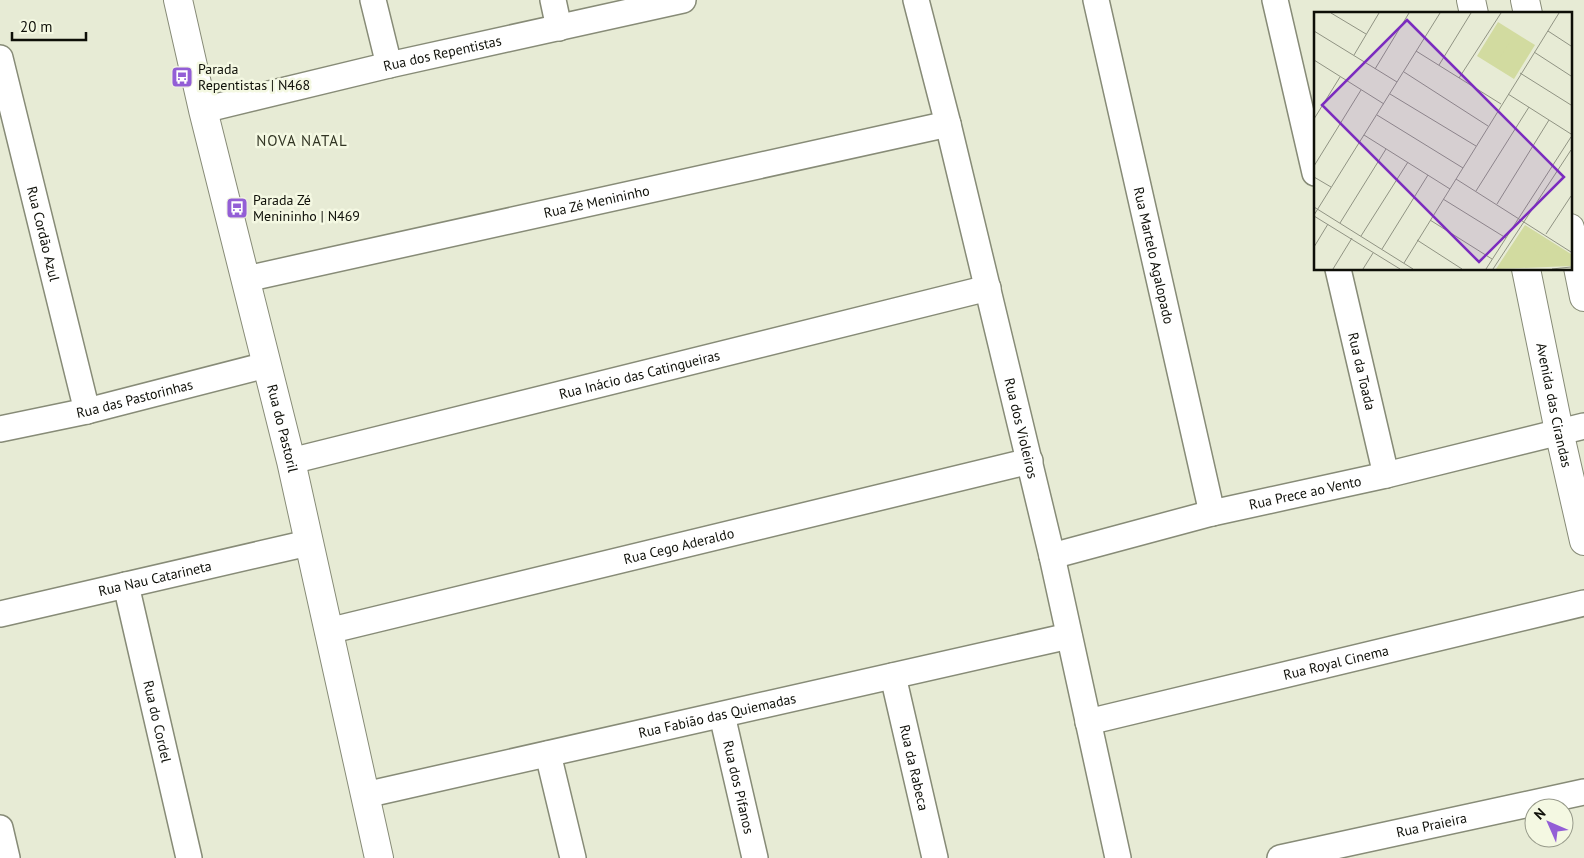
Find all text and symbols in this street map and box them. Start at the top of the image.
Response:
scale bar [12,10,86,42]
inset map [1314,12,1572,270]
text: 20 m [20,17,53,36]
street label: Rua dos Repentistas [381,31,503,75]
place label: Parada Repentistas | N468 [198,60,310,94]
bus stop icon: Parada Repentistas | N468 [170,65,194,89]
district label: NOVA NATAL [256,131,348,150]
street label: Rua Zé Menininho [542,181,651,222]
street label: Rua Cordão Azul [23,184,64,283]
street label: Rua Martelo Agalopado [1130,185,1178,326]
place label: Parada Zé Menininho | N469 [253,191,360,225]
bus stop icon: Parada Zé Menininho | N469 [225,196,249,220]
street label: Rua da Toada [1344,331,1380,412]
street label: Avenida das Cirandas [1532,341,1576,469]
street label: Rua Inácio das Catingueiras [557,346,722,403]
street label: Rua das Pastorinhas [75,375,195,422]
street label: Rua dos Violeiros [1000,376,1042,481]
street label: Rua do Pastoril [263,382,302,474]
street label: Rua Prece ao Vento [1247,472,1363,514]
street label: Rua Cego Aderaldo [622,524,736,568]
street label: Rua Nau Catarineta [97,557,213,600]
street label: Rua Royal Cinema [1282,641,1390,684]
street label: Rua do Cordel [139,679,176,764]
street label: Rua Fabião das Quiemadas [637,689,798,742]
street label: Rua da Rabeca [896,723,933,812]
street label: Rua dos Pifanos [719,739,758,836]
north arrow [1524,798,1574,848]
text: N [1530,804,1549,823]
street label: Rua Praieira [1394,809,1469,842]

